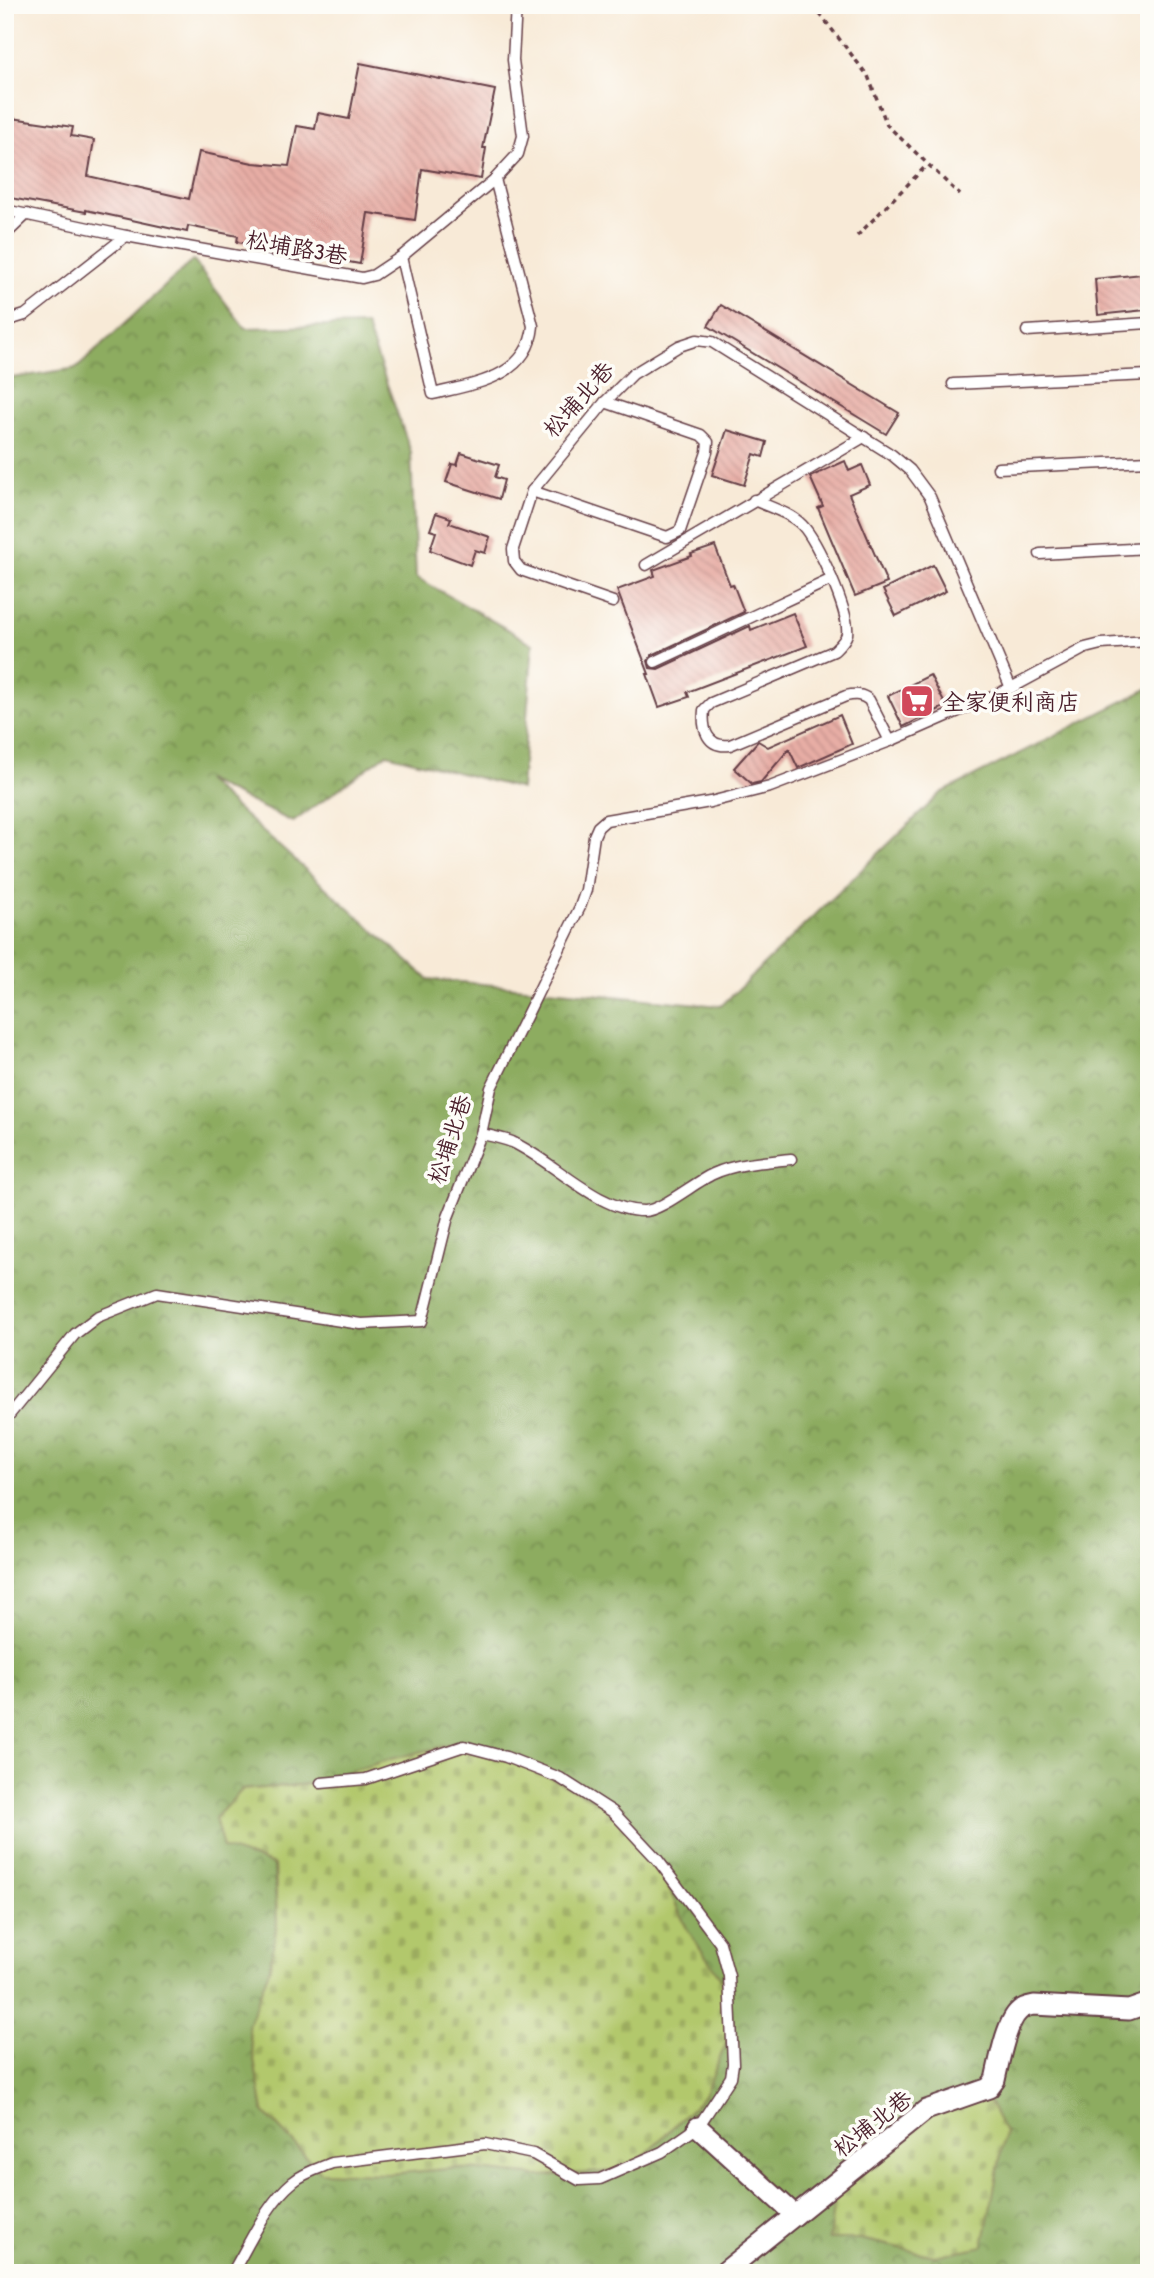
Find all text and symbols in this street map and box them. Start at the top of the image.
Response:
street label: 松埔路3巷 [244,223,351,271]
street label: 松埔北巷 [536,354,621,444]
supermarket icon: 全家便利商店 [898,682,936,720]
place label: 全家便利商店 [942,686,1080,717]
street label: 松埔北巷 [420,1090,478,1188]
street label: 松埔北巷 [826,2082,919,2164]

